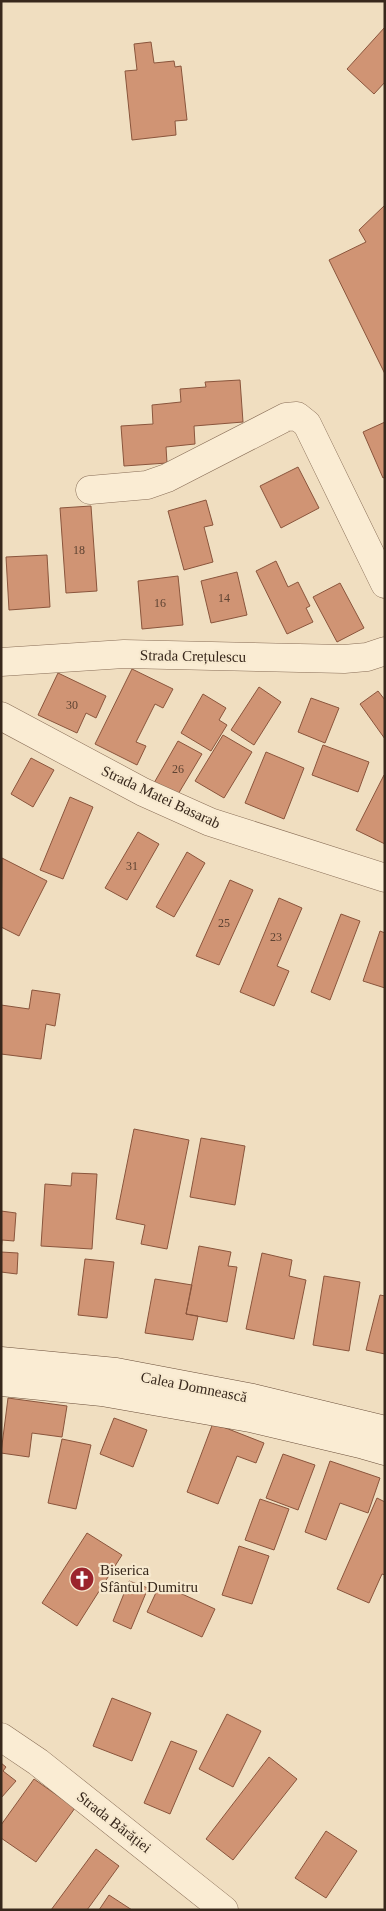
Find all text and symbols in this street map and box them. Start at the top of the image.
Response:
house number: 18 [73,543,85,557]
house number: 14 [218,591,230,605]
house number: 16 [154,596,166,610]
street label: Strada Crețulescu [140,647,247,666]
house number: 30 [66,698,78,712]
street label: Strada Matei Basarab [99,762,223,832]
house number: 26 [172,762,184,776]
house number: 31 [126,859,138,873]
house number: 25 [218,916,230,930]
house number: 23 [270,930,282,944]
street label: Calea Domnească [140,1369,249,1405]
place label: Biserica Sfântul Dumitru [100,1562,198,1595]
church icon: Biserica Sfântul Dumitru [69,1566,95,1592]
street label: Strada Bărăției [73,1788,154,1857]

